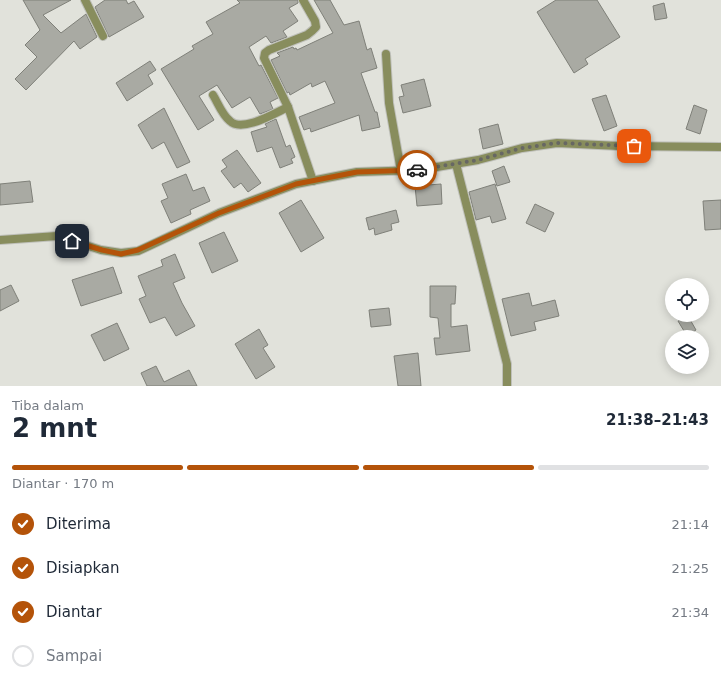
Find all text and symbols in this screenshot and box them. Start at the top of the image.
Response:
pin [617,129,651,163]
icon: bag [623,135,645,157]
courier [397,150,437,190]
icon: car [406,159,428,181]
pin [55,224,89,258]
icon: home [61,230,83,252]
map controls [665,278,709,374]
button: locate [665,278,709,322]
button: layers [665,330,709,374]
text: Tiba dalam [12,398,84,413]
text: 21:38–21:43 [606,411,709,429]
text: 2 mnt [12,413,97,443]
text: Diantar · 170 m [12,476,114,491]
icon: check [12,513,34,535]
text: Diterima [46,515,111,533]
text: 21:14 [672,517,709,532]
icon: check [12,557,34,579]
text: Disiapkan [46,559,120,577]
text: 21:25 [672,561,709,576]
icon: check [12,601,34,623]
text: Diantar [46,603,102,621]
text: 21:34 [672,605,709,620]
text: Sampai [46,647,102,665]

